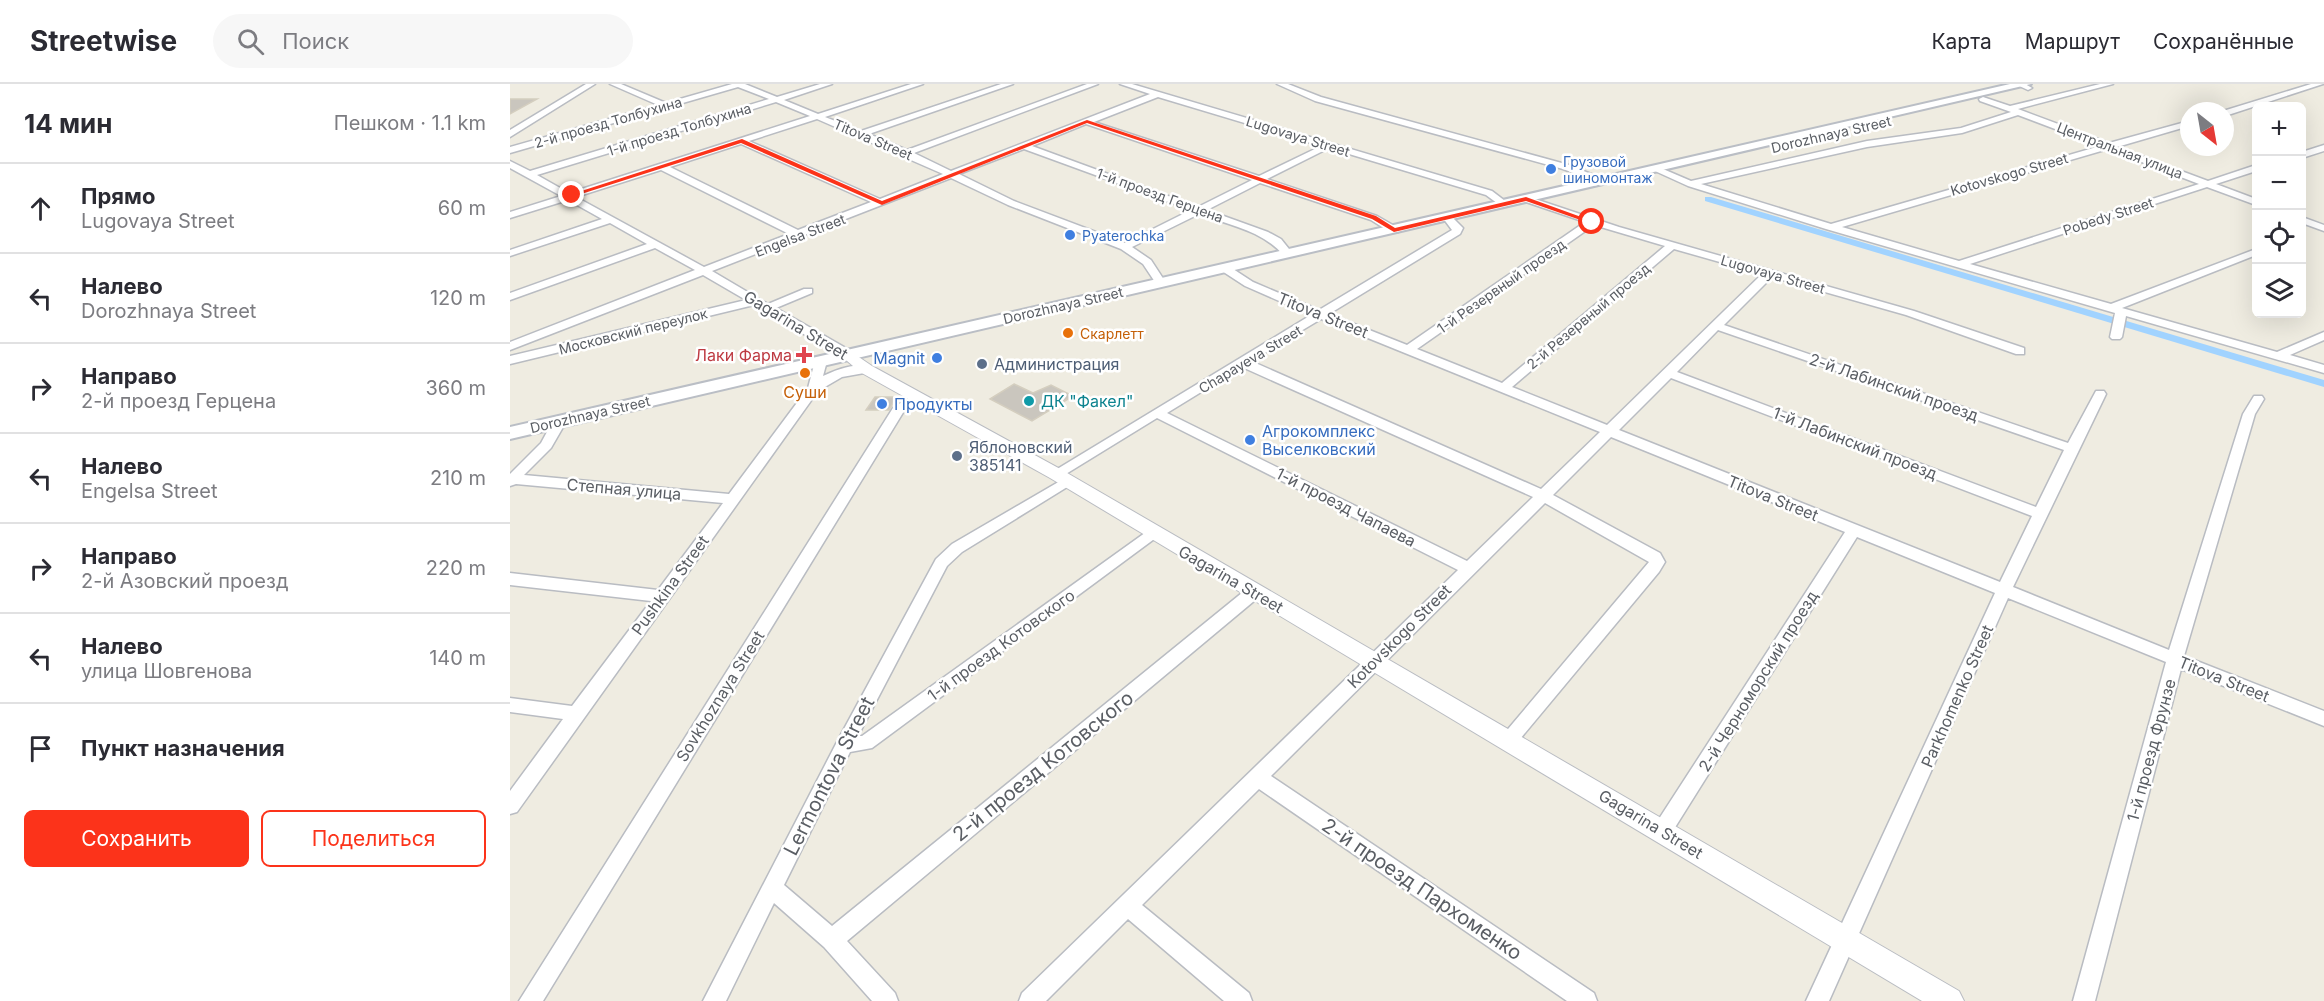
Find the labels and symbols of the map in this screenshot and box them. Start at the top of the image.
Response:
street label: 2-й проезд Толбухина [532,93,684,151]
street label: 1-й проезд Толбухина [605,99,753,159]
north arrow [2180,102,2234,156]
street label: Lugovaya Street [1244,112,1352,160]
street label: Dorozhnaya Street [1769,112,1893,156]
street label: Titova Street [831,115,915,163]
street label: Центральная улица [2055,118,2185,182]
street label: Kotovskogo Street [1948,149,2070,199]
place label: Грузовой шиномонтаж [1563,153,1653,186]
marker: Грузовой шиномонтаж [1544,162,1558,176]
street label: 1-й проезд Герцена [1094,164,1226,226]
route end [558,181,584,207]
street label: Pobedy Street [2061,193,2156,239]
route start [1578,208,1604,234]
street label: Engelsa Street [752,210,848,260]
place label: Pyaterochka [1082,227,1164,244]
marker: Pyaterochka [1063,228,1077,242]
street label: 1-й Резервный проезд [1434,235,1569,337]
street label: Lugovaya Street [1719,251,1827,297]
street label: 2-й Резервный проезд [1523,259,1653,373]
street label: Dorozhnaya Street [1001,283,1125,327]
street label: Gagarina Street [740,286,852,364]
street label: Titova Street [1275,288,1371,342]
street label: Московский переулок [557,304,710,358]
street label: Chapayeva Street [1195,321,1305,397]
place label: Скарлетт [1080,325,1144,342]
marker: Скарлетт [1061,326,1075,340]
place label: Лаки Фарма [695,345,792,365]
marker: Лаки Фарма [797,348,811,362]
place label: Magnit [873,348,925,368]
street label: 2-й Лабинский проезд [1807,349,1981,425]
marker: Magnit [930,351,944,365]
place label: Администрация [994,354,1119,374]
marker: Администрация [975,357,989,371]
marker: Суши [798,366,812,380]
place label: Суши [783,382,827,402]
place label: ДК "Факел" [1041,391,1133,411]
street label: Dorozhnaya Street [528,392,652,436]
place label: Продукты [894,394,972,414]
marker: ДК "Факел" [1022,394,1036,408]
marker: Продукты [875,397,889,411]
street label: 1-й Лабинский проезд [1770,402,1940,484]
place label: Агрокомплекс Выселковский [1262,421,1376,459]
marker: Агрокомплекс Выселковский [1243,433,1257,447]
place label: Яблоновский 385141 [969,437,1072,475]
marker: Яблоновский 385141 [950,449,964,463]
street label: 1-й проезд Чапаева [1273,463,1419,551]
street label: Titova Street [1725,471,1821,525]
street label: Степная улица [566,474,682,504]
street label: Pushkina Street [627,531,713,639]
street label: Gagarina Street [1175,541,1287,617]
street label: Kotovskogo Street [1343,580,1455,692]
street label: 1-й проезд Котовского [923,585,1079,705]
street label: 2-й Черноморский проезд [1694,587,1822,775]
street label: Parkhomenko Street [1917,622,1997,770]
street label: Sovkhoznaya Street [672,627,768,765]
street label: Titova Street [2176,652,2272,706]
street label: 1-й проезд Фрунзе [2122,676,2180,824]
street label: 2-й проезд Котовского [948,686,1138,846]
street label: Lermontova Street [779,692,880,859]
street label: Gagarina Street [1595,785,1707,863]
street label: 2-й проезд Пархоменко [1317,813,1527,965]

